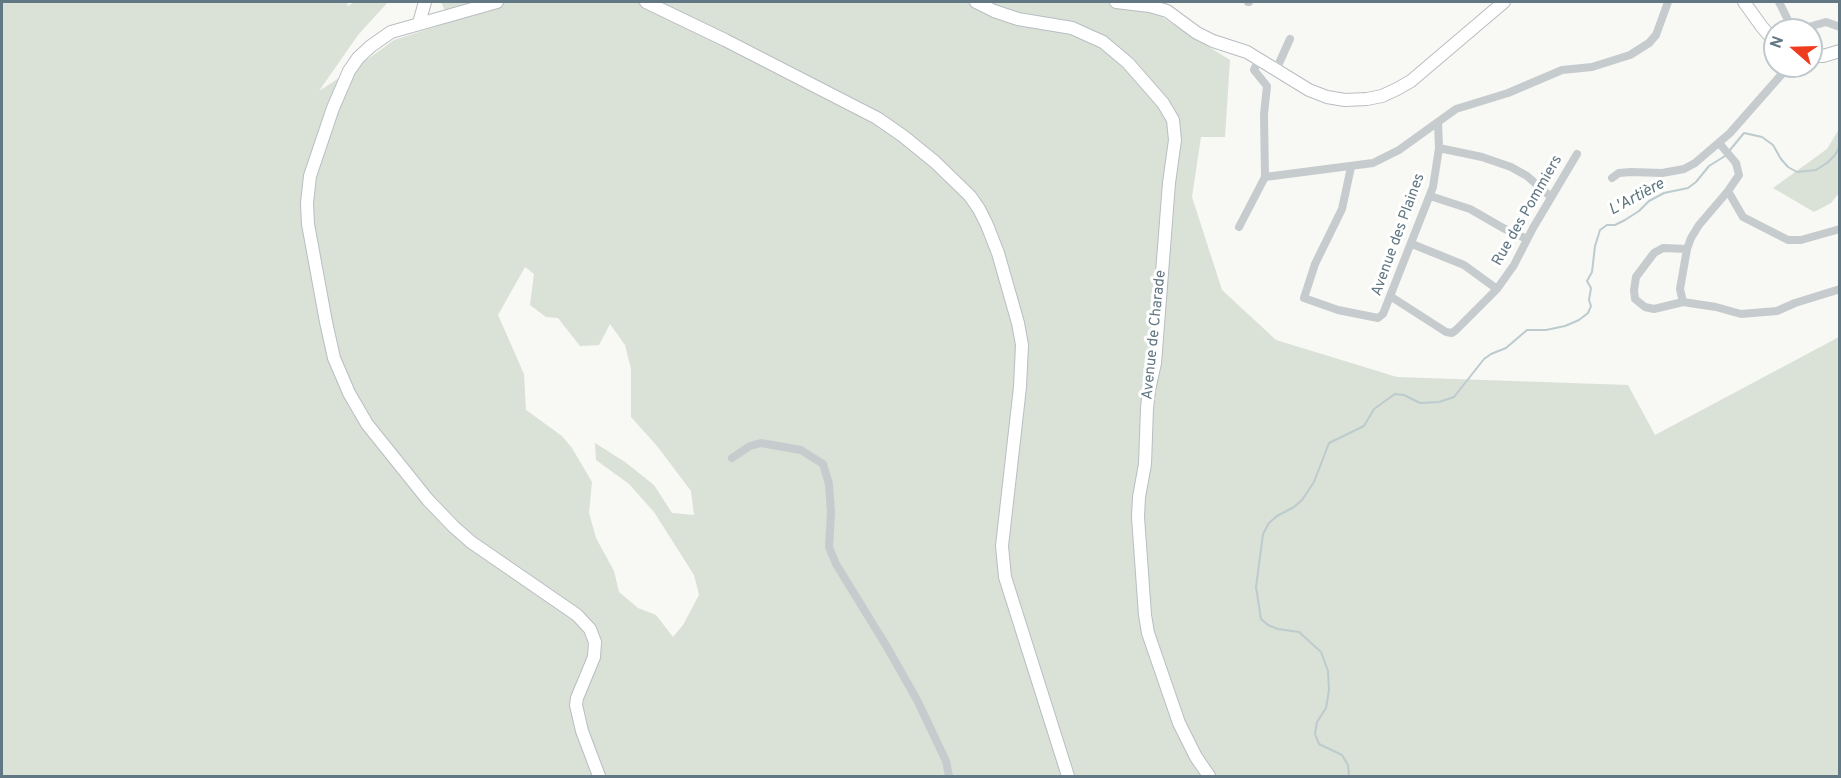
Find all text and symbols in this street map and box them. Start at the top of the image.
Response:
north arrow [1763,18,1823,78]
text: N [1767,34,1789,51]
street label: Rue des Pommiers [1489,152,1567,270]
street label: Avenue des Plaines [1368,171,1430,299]
water label: L'Artière [1606,175,1668,221]
street label: Avenue de Charade [1139,269,1171,401]

